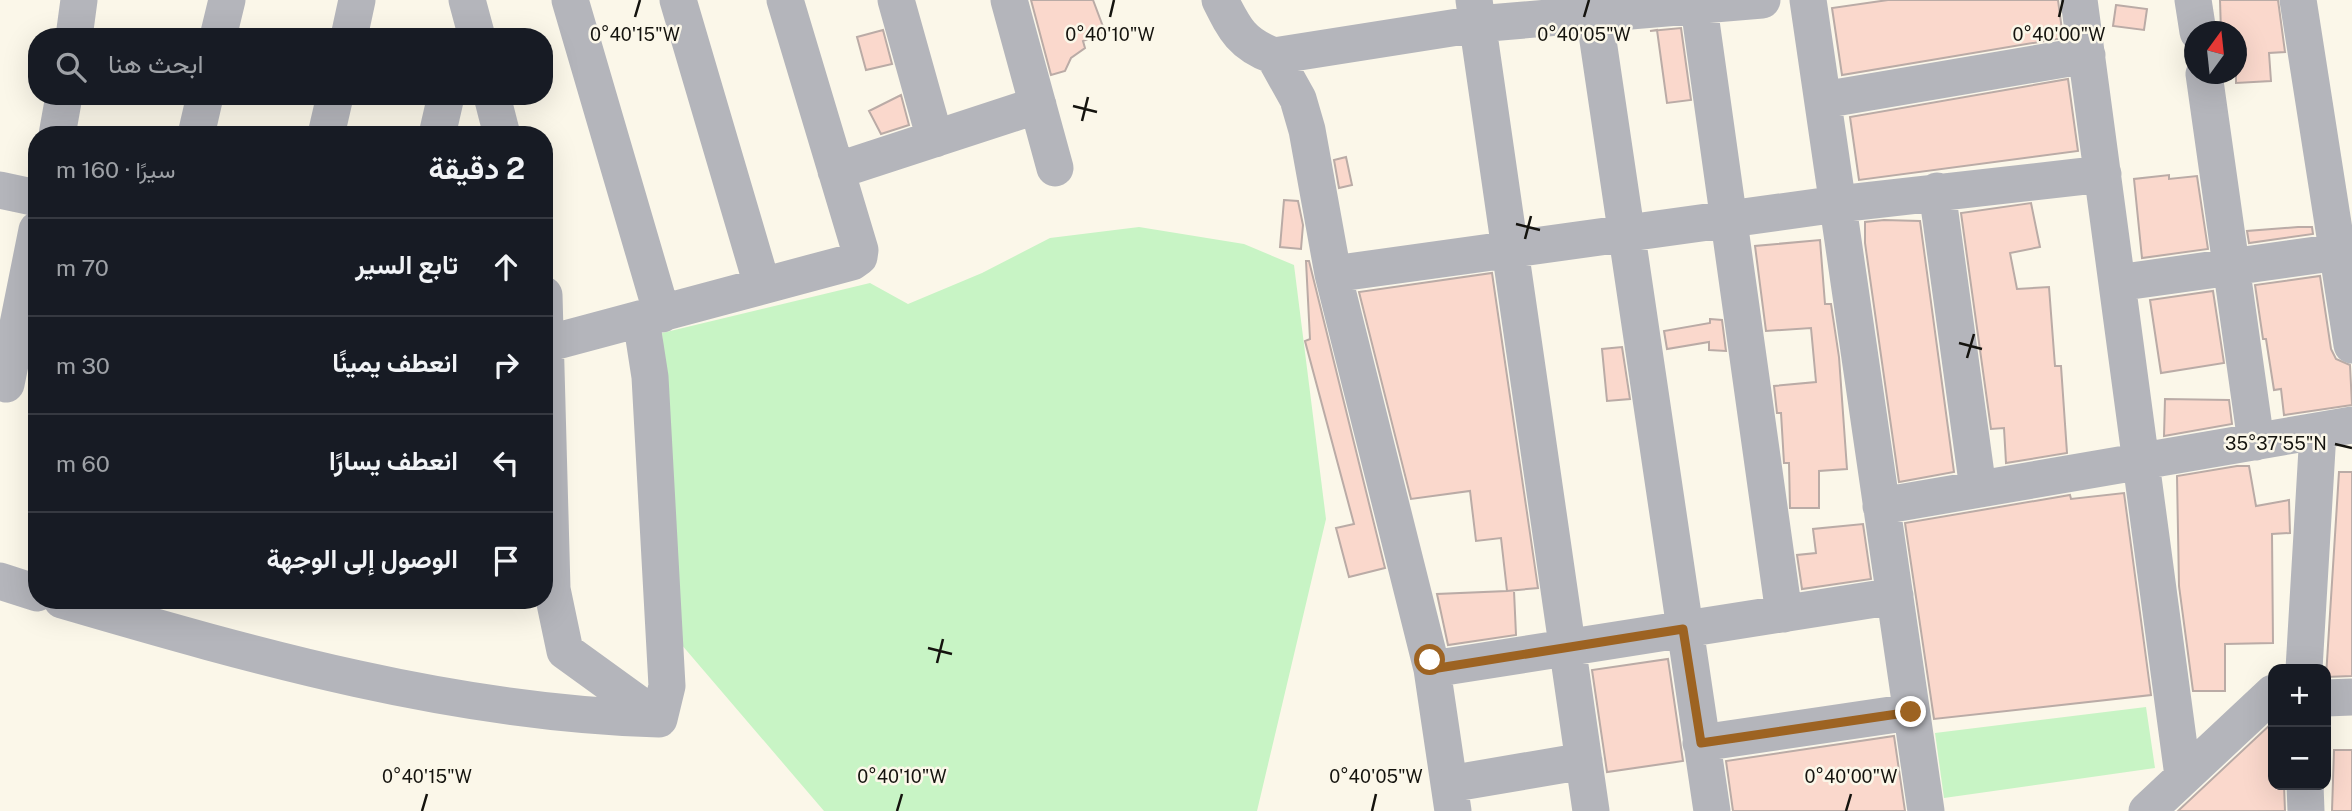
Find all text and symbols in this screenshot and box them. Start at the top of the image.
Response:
north arrow [2184,21,2247,84]
text: 0°40'15"W [590,24,680,45]
text: 0°40'10"W [1065,24,1155,45]
text: 0°40'05"W [1537,24,1631,45]
text: 0°40'00"W [2013,24,2105,45]
search box [28,28,553,105]
icon: search [52,48,90,86]
text: ابحث هنا [108,48,204,79]
text: 2 دقيقة [428,150,525,186]
text: سيرًا · 160 m [56,156,175,183]
icon: ahead [487,248,525,286]
text: تابع السير [355,249,458,280]
text: 70 m [56,254,109,281]
icon: right [487,346,525,384]
text: انعطف يمينًا [332,347,458,378]
text: 30 m [56,352,110,379]
text: 35°37'55"N [2225,433,2327,454]
icon: left [487,444,525,482]
text: انعطف يسارًا [329,445,458,476]
text: 60 m [56,450,110,477]
icon: arrive [487,542,525,580]
text: الوصول إلى الوجهة [267,543,458,574]
route start [1414,644,1445,675]
map controls [2268,664,2331,790]
button: + [2268,664,2331,727]
route end [1895,696,1926,727]
button: − [2268,727,2331,790]
text: 0°40'15"W [382,766,472,787]
text: 0°40'10"W [857,766,947,787]
text: 0°40'05"W [1329,766,1423,787]
text: 0°40'00"W [1805,766,1897,787]

